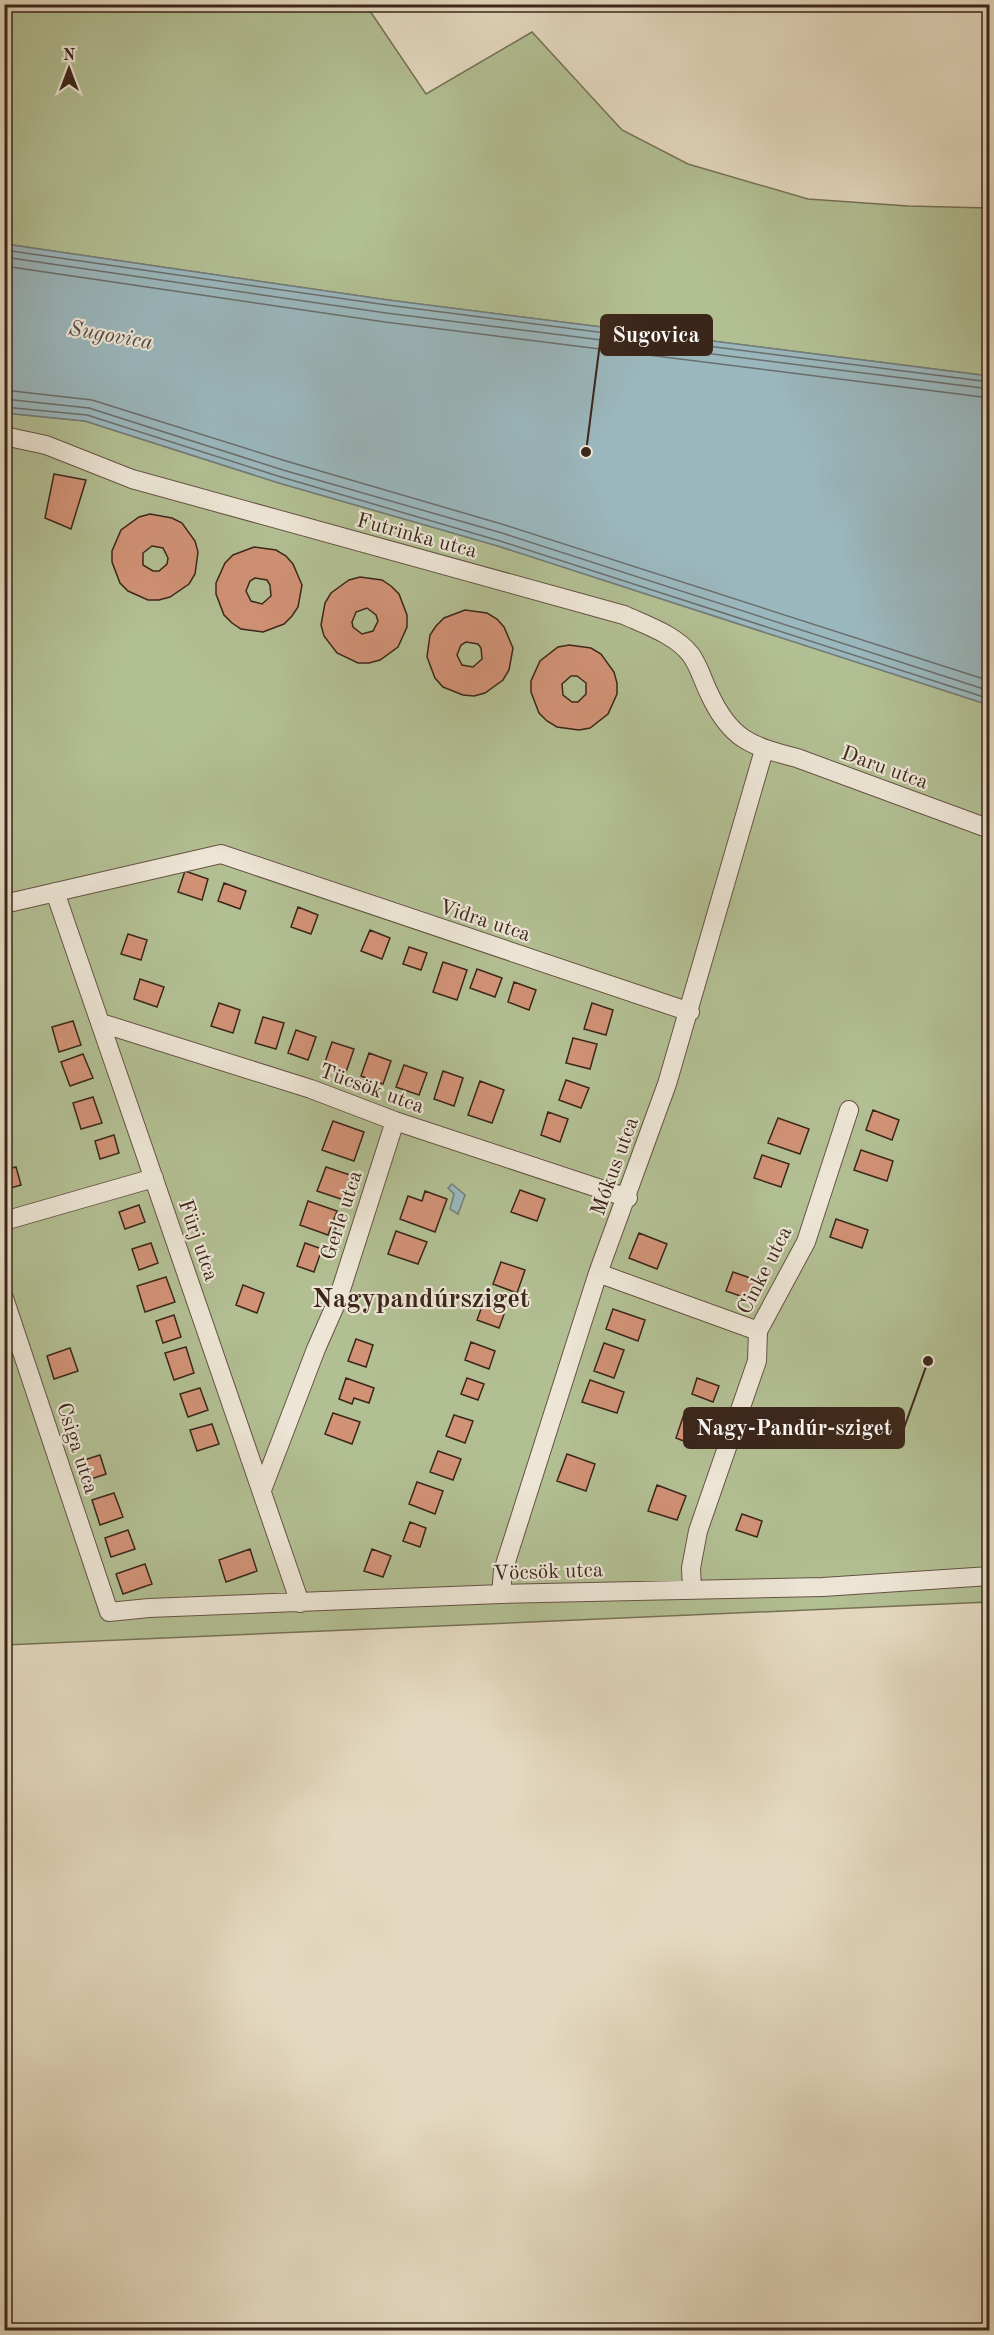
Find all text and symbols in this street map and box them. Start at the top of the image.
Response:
north arrow [39,39,99,99]
text: N [63,48,76,64]
callout: Sugovica [601,315,712,355]
water label: Sugovica [67,318,155,354]
text: Sugovica [612,325,700,347]
street label: Futrinka utca [354,510,479,563]
street label: Daru utca [838,743,931,794]
street label: Vidra utca [436,897,533,946]
street label: Tücsök utca [316,1061,427,1118]
street label: Mókus utca [588,1114,643,1219]
street label: Gerle utca [318,1168,367,1263]
street label: Fürj utca [174,1197,221,1284]
street label: Cinke utca [734,1223,796,1318]
district label: Nagypandúrsziget [312,1286,530,1313]
street label: Csiga utca [52,1400,101,1497]
callout: Nagy-Pandúr-sziget [684,1408,904,1448]
text: Nagy-Pandúr-sziget [696,1418,892,1440]
street label: Vöcsök utca [493,1560,603,1585]

